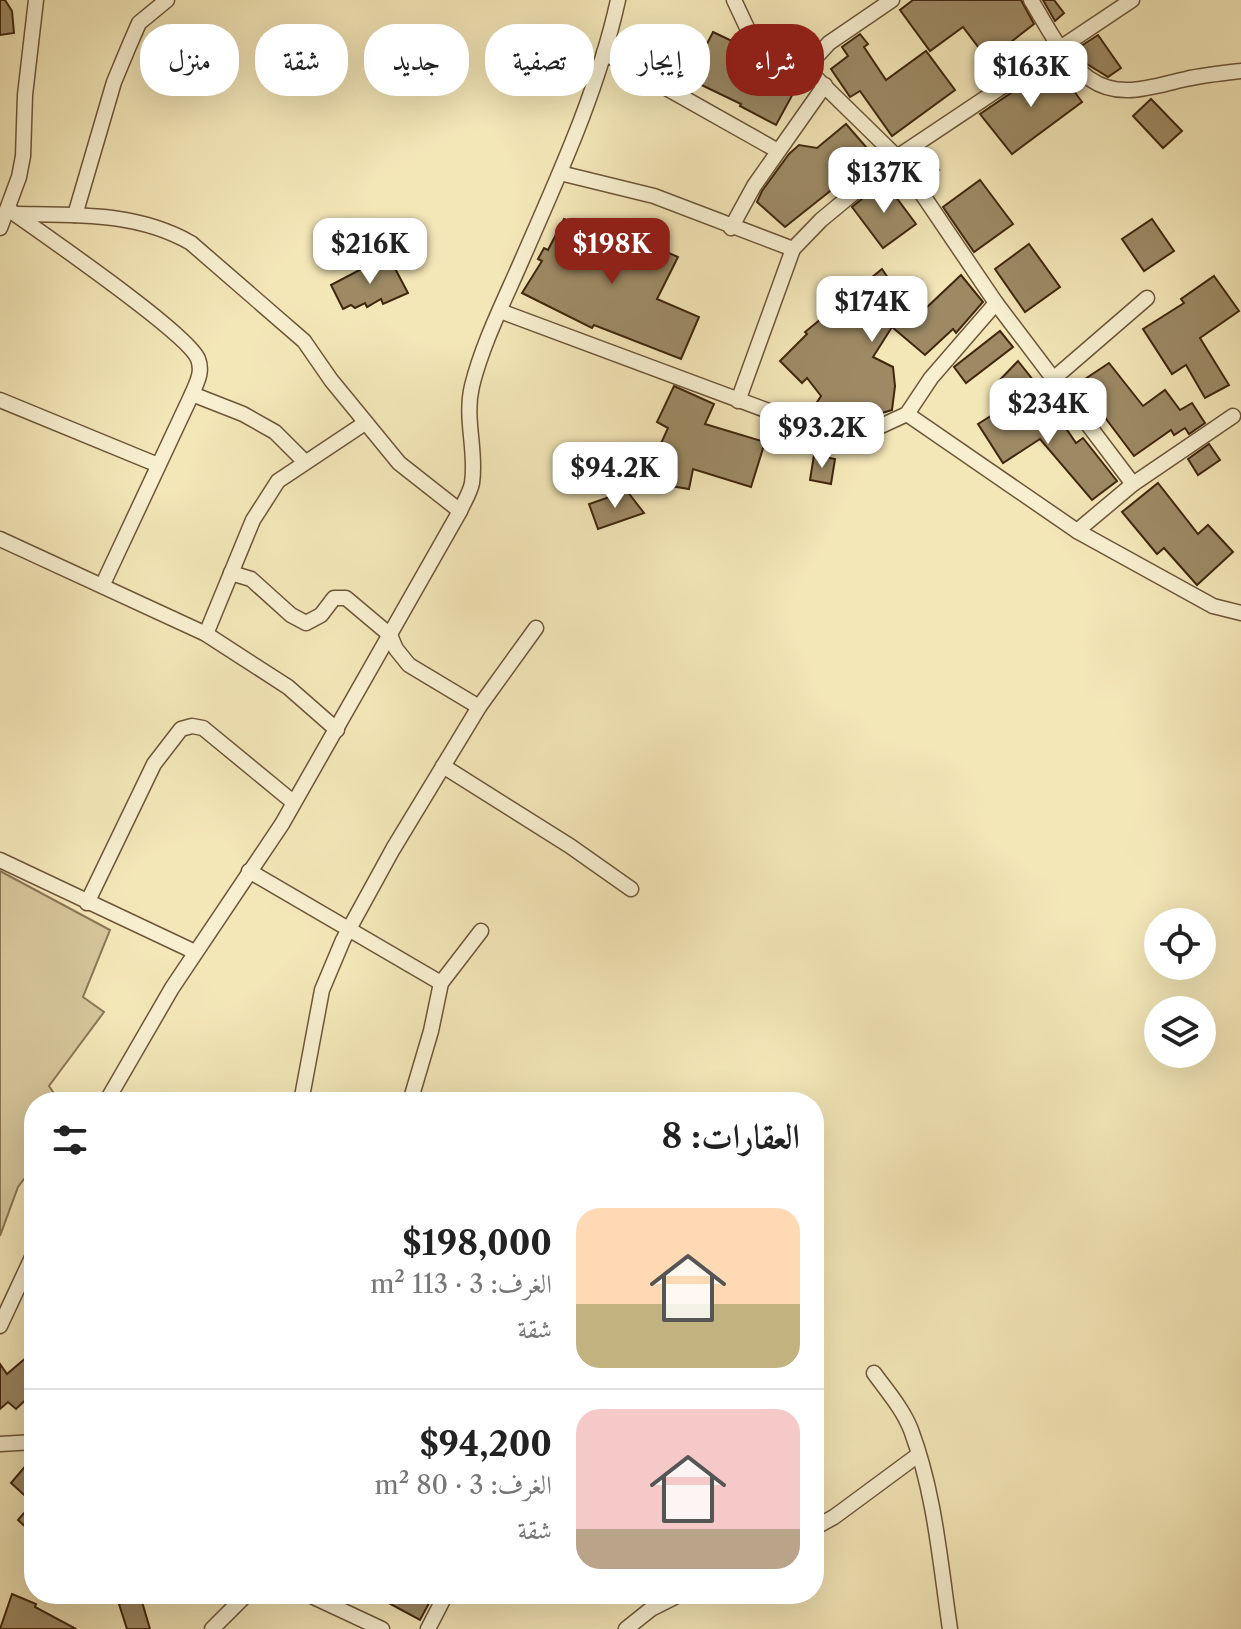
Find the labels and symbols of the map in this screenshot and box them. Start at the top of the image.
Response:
pin: $163K [975,41,1087,109]
pin: $137K [828,147,940,215]
pin: $216K [314,218,426,286]
pin: $198K [556,218,668,286]
pin: $174K [816,276,928,344]
pin: $234K [992,378,1104,446]
pin: $93.2K [757,402,887,470]
pin: $94.2K [550,442,680,510]

